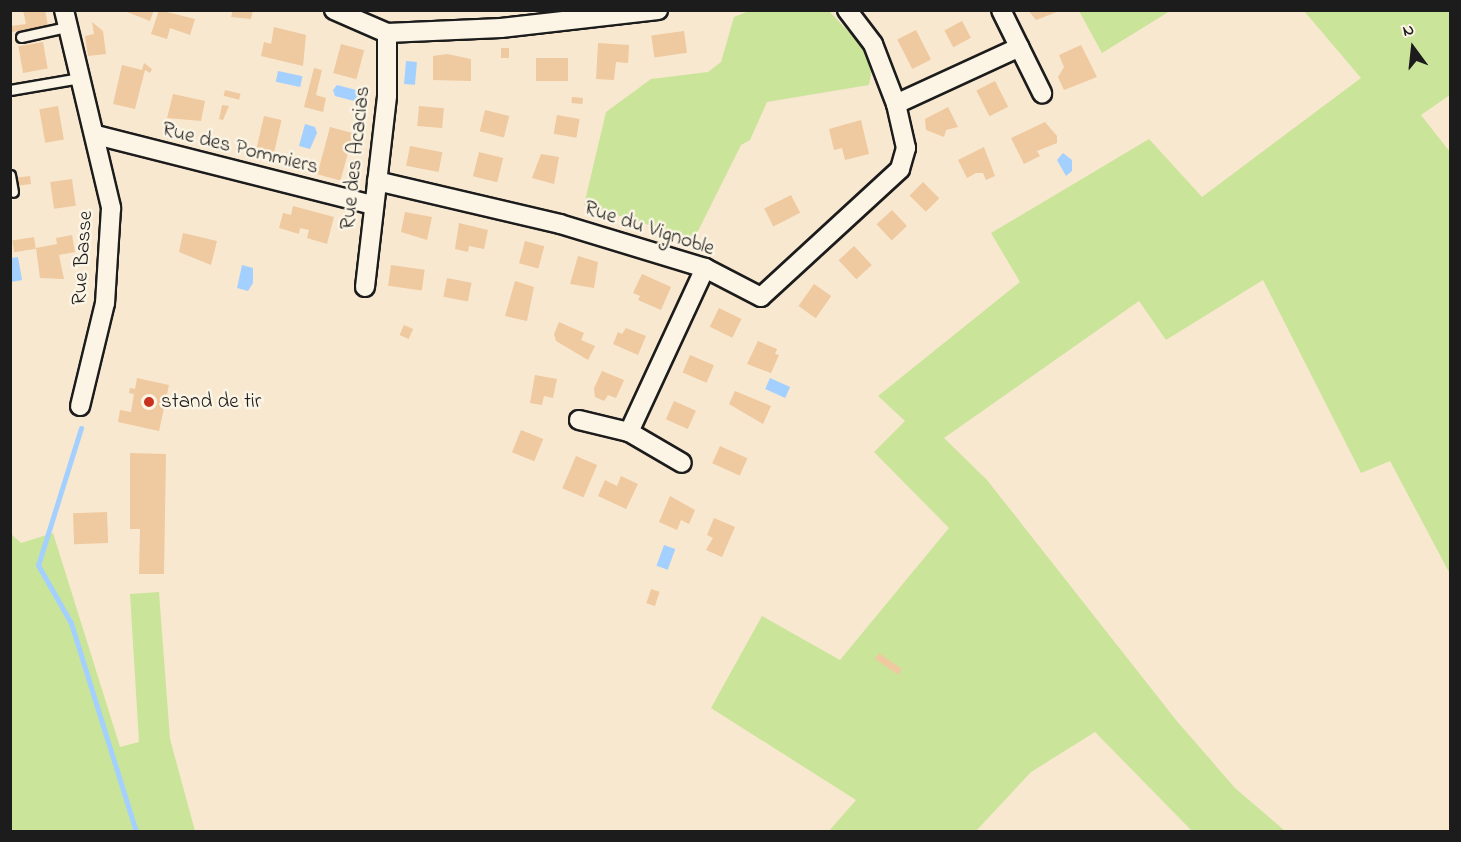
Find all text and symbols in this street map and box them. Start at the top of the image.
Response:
north arrow [1383,18,1443,78]
text: N [1400,18,1417,44]
street label: Rue des Acacias [336,85,376,231]
street label: Rue des Pommiers [159,117,321,181]
street label: Rue du Vignoble [581,196,717,262]
street label: Rue Basse [67,210,99,306]
place label: stand de tir [161,389,261,415]
marker: stand de tir [142,395,156,409]

